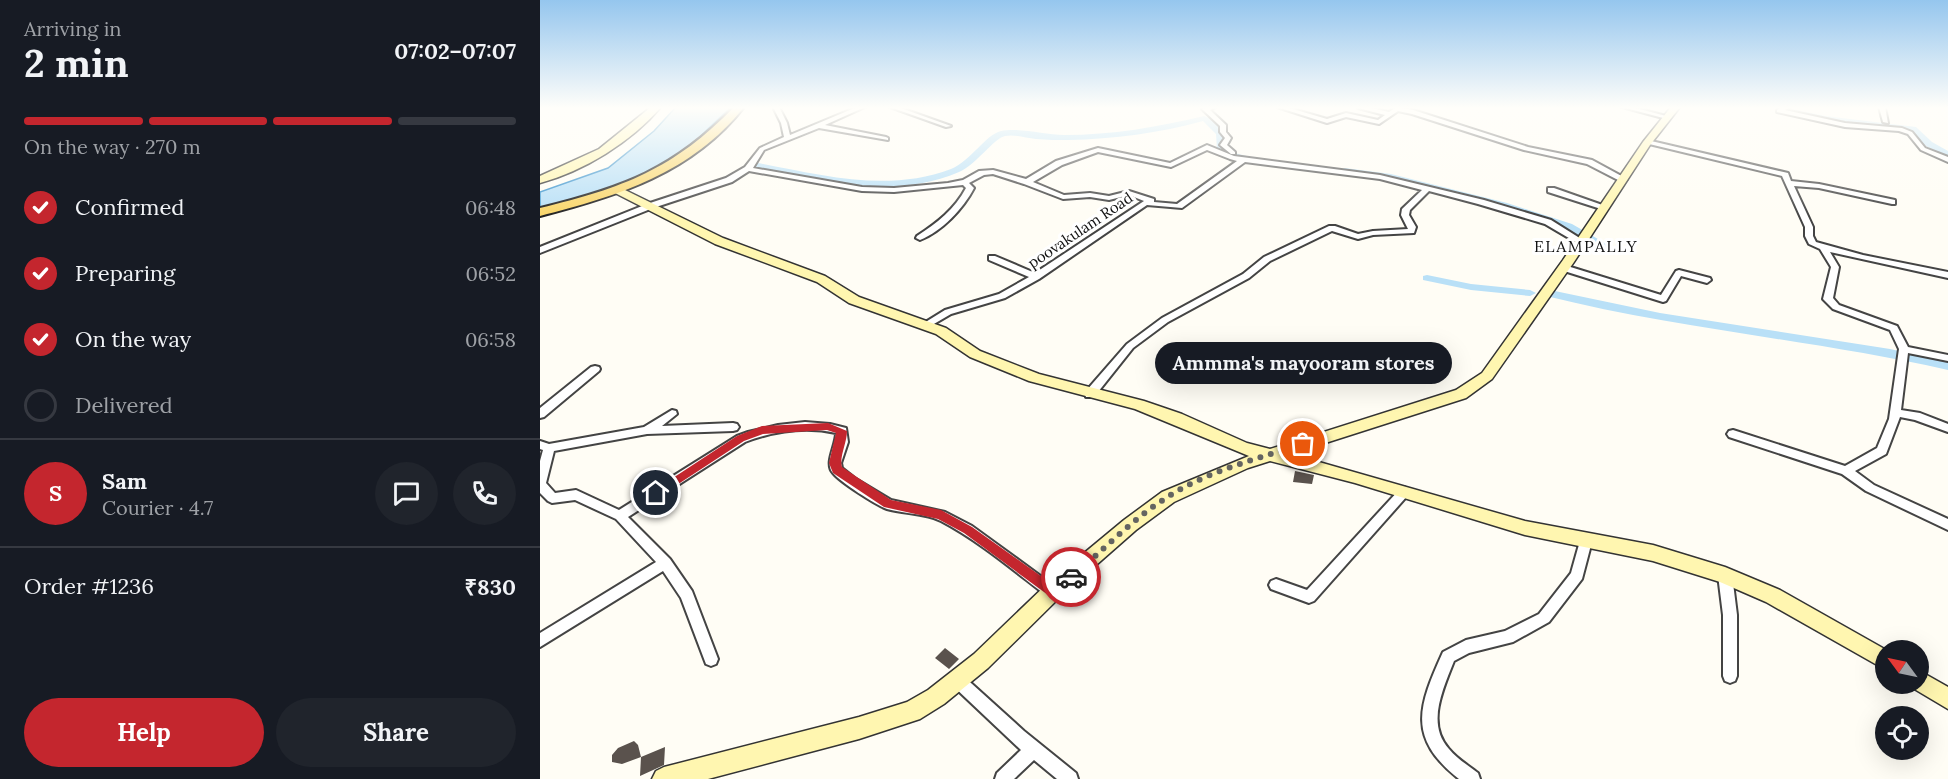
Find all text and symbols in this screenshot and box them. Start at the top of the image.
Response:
text: Arriving in [24,16,121,41]
text: 07:02–07:07 [394,37,516,65]
text: 2 min [24,38,129,88]
text: On the way · 270 m [24,134,201,159]
street label: poovakulam Road [1024,188,1136,272]
icon: check [24,191,57,224]
text: Confirmed [75,193,184,221]
text: 06:48 [465,195,516,220]
district label: ELAMPALLY [1534,236,1638,256]
icon: check [24,257,57,290]
text: Preparing [75,259,175,287]
text: 06:52 [465,261,516,286]
icon: check [24,323,57,356]
text: On the way [75,325,191,353]
text: 06:58 [465,327,516,352]
callout: Ammma's mayooram stores [1154,342,1452,384]
text: Ammma's mayooram stores [1173,350,1434,375]
text: Delivered [75,391,173,419]
pin [1277,418,1328,469]
icon: bag [1286,427,1319,460]
button: chat [375,462,438,525]
button: phone [453,462,516,525]
text: Sam [102,467,147,495]
pin [630,467,681,518]
icon: home [639,476,672,509]
text: S [49,479,62,507]
text: Courier · 4.7 [102,495,213,520]
courier [1041,547,1101,607]
icon: car [1055,561,1088,594]
text: Order #1236 [24,572,154,600]
text: ₹830 [465,573,516,601]
north arrow [1875,640,1929,694]
map controls [1875,640,1929,760]
button: Help [24,698,264,767]
button: Share [276,698,516,767]
button: locate [1875,706,1929,760]

